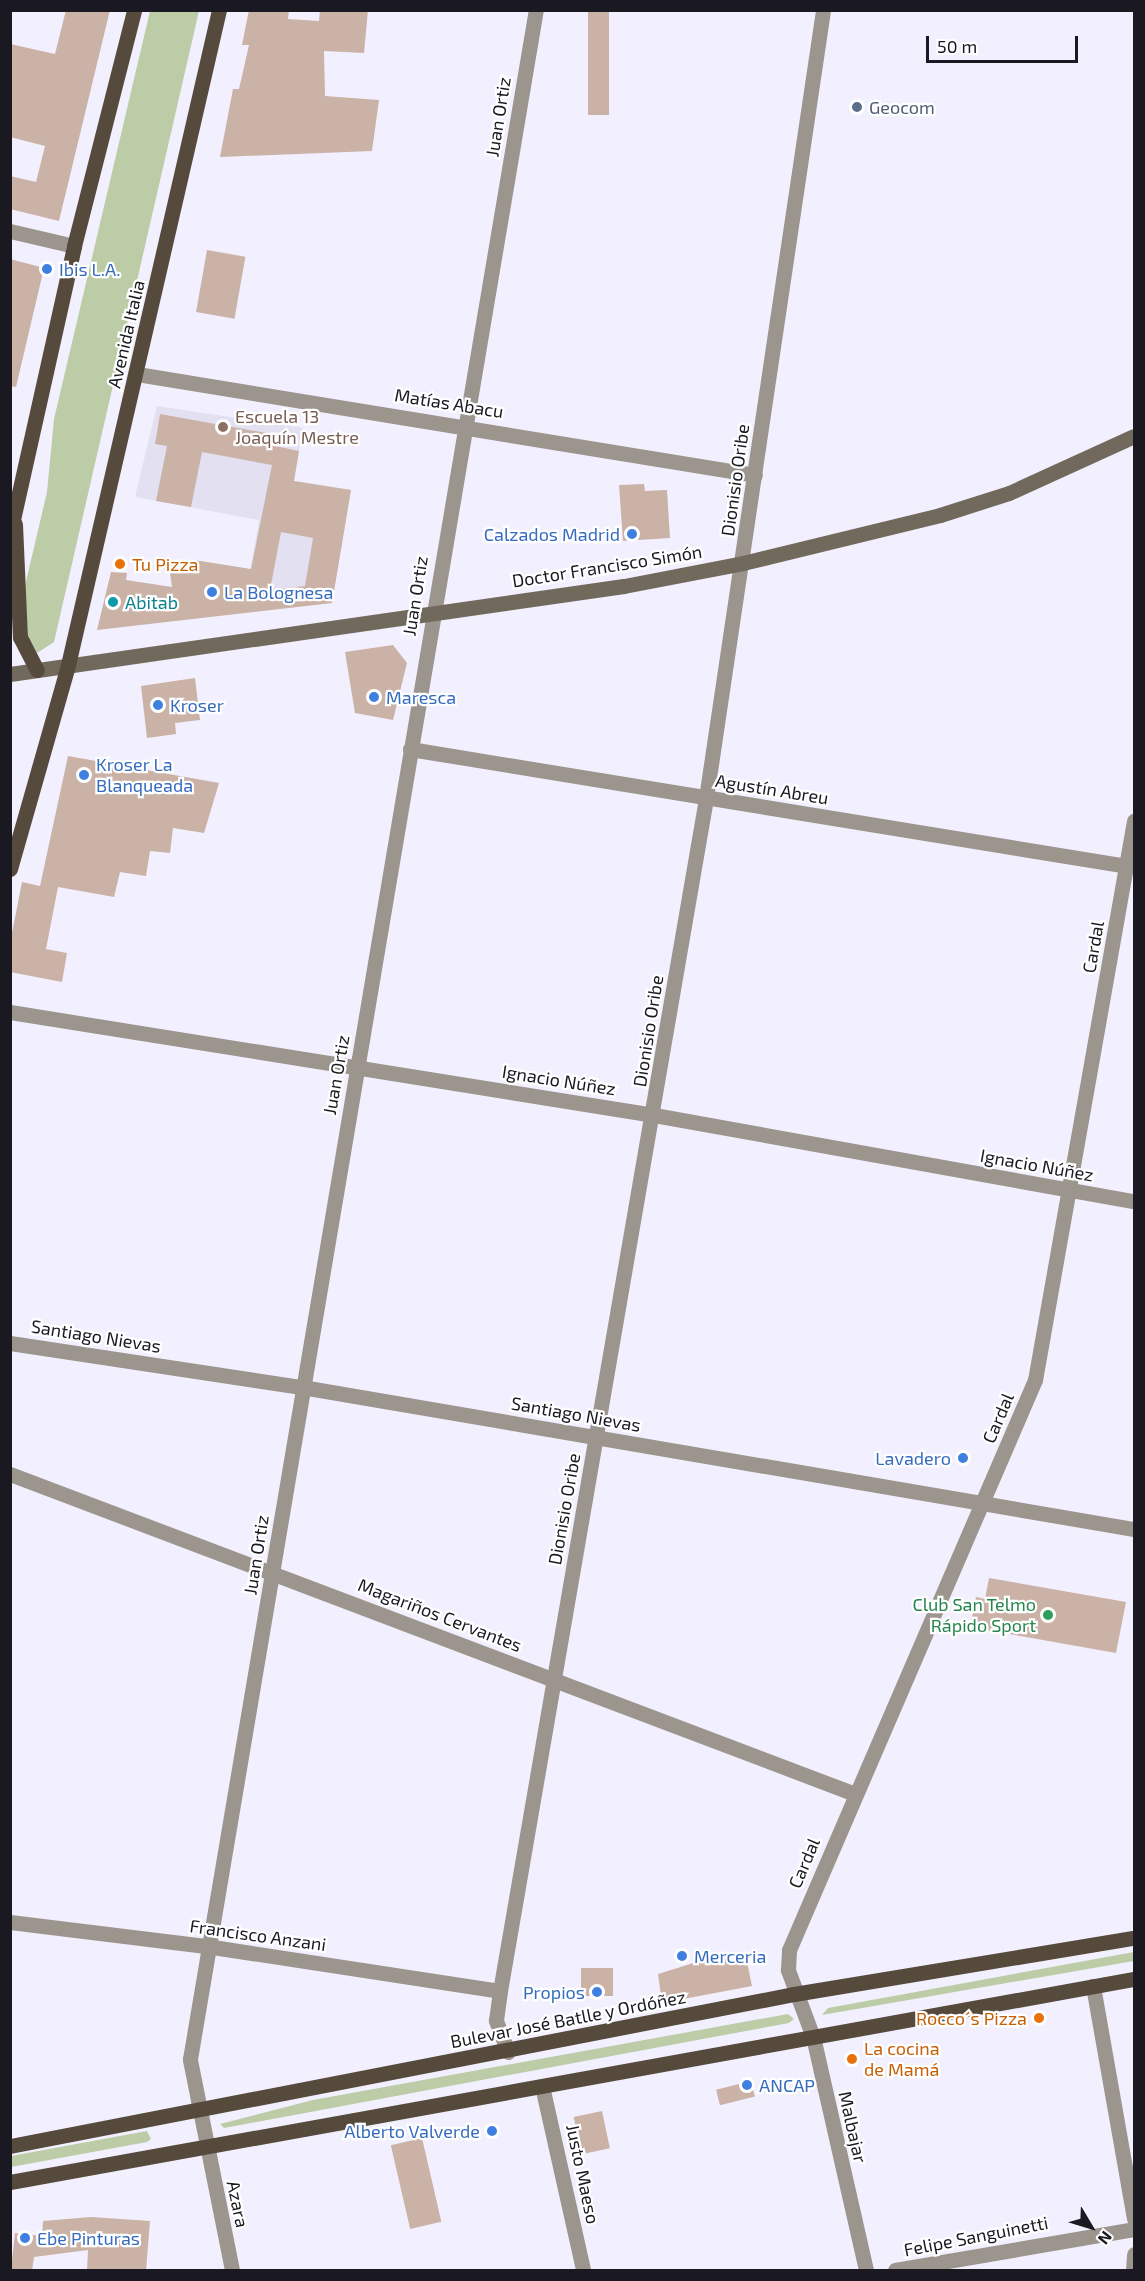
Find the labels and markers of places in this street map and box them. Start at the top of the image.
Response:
place label: Geocom [869,96,935,118]
marker: Geocom [850,100,864,114]
place label: Ibis L.A. [59,258,120,280]
marker: Ibis L.A. [40,262,54,276]
place label: Escuela 13 Joaquín Mestre [235,406,359,448]
marker: Escuela 13 Joaquín Mestre [216,420,230,434]
place label: Calzados Madrid [484,523,620,545]
marker: Calzados Madrid [625,527,639,541]
place label: Tu Pizza [132,553,198,575]
marker: Tu Pizza [113,557,127,571]
place label: La Bolognesa [224,581,333,603]
marker: La Bolognesa [205,585,219,599]
place label: Abitab [125,591,178,613]
marker: Abitab [106,595,120,609]
place label: Maresca [386,686,456,708]
marker: Maresca [367,690,381,704]
place label: Kroser [170,694,224,716]
marker: Kroser [151,698,165,712]
place label: Kroser La Blanqueada [96,754,193,796]
marker: Kroser La Blanqueada [77,768,91,782]
place label: Lavadero [875,1447,951,1469]
marker: Lavadero [956,1451,970,1465]
place label: Club San Telmo Rápido Sport [912,1594,1036,1636]
marker: Club San Telmo Rápido Sport [1041,1608,1055,1622]
place label: Merceria [694,1945,766,1967]
marker: Merceria [675,1949,689,1963]
place label: Propios [523,1981,585,2003]
marker: Propios [590,1985,604,1999]
place label: Rocco´s Pizza [916,2007,1027,2029]
marker: Rocco´s Pizza [1032,2011,1046,2025]
place label: La cocina de Mamá [864,2038,940,2080]
marker: La cocina de Mamá [845,2052,859,2066]
place label: ANCAP [759,2074,815,2096]
marker: ANCAP [740,2078,754,2092]
place label: Alberto Valverde [344,2120,480,2142]
marker: Alberto Valverde [485,2124,499,2138]
place label: Ebe Pinturas [37,2227,140,2249]
marker: Ebe Pinturas [18,2231,32,2245]

